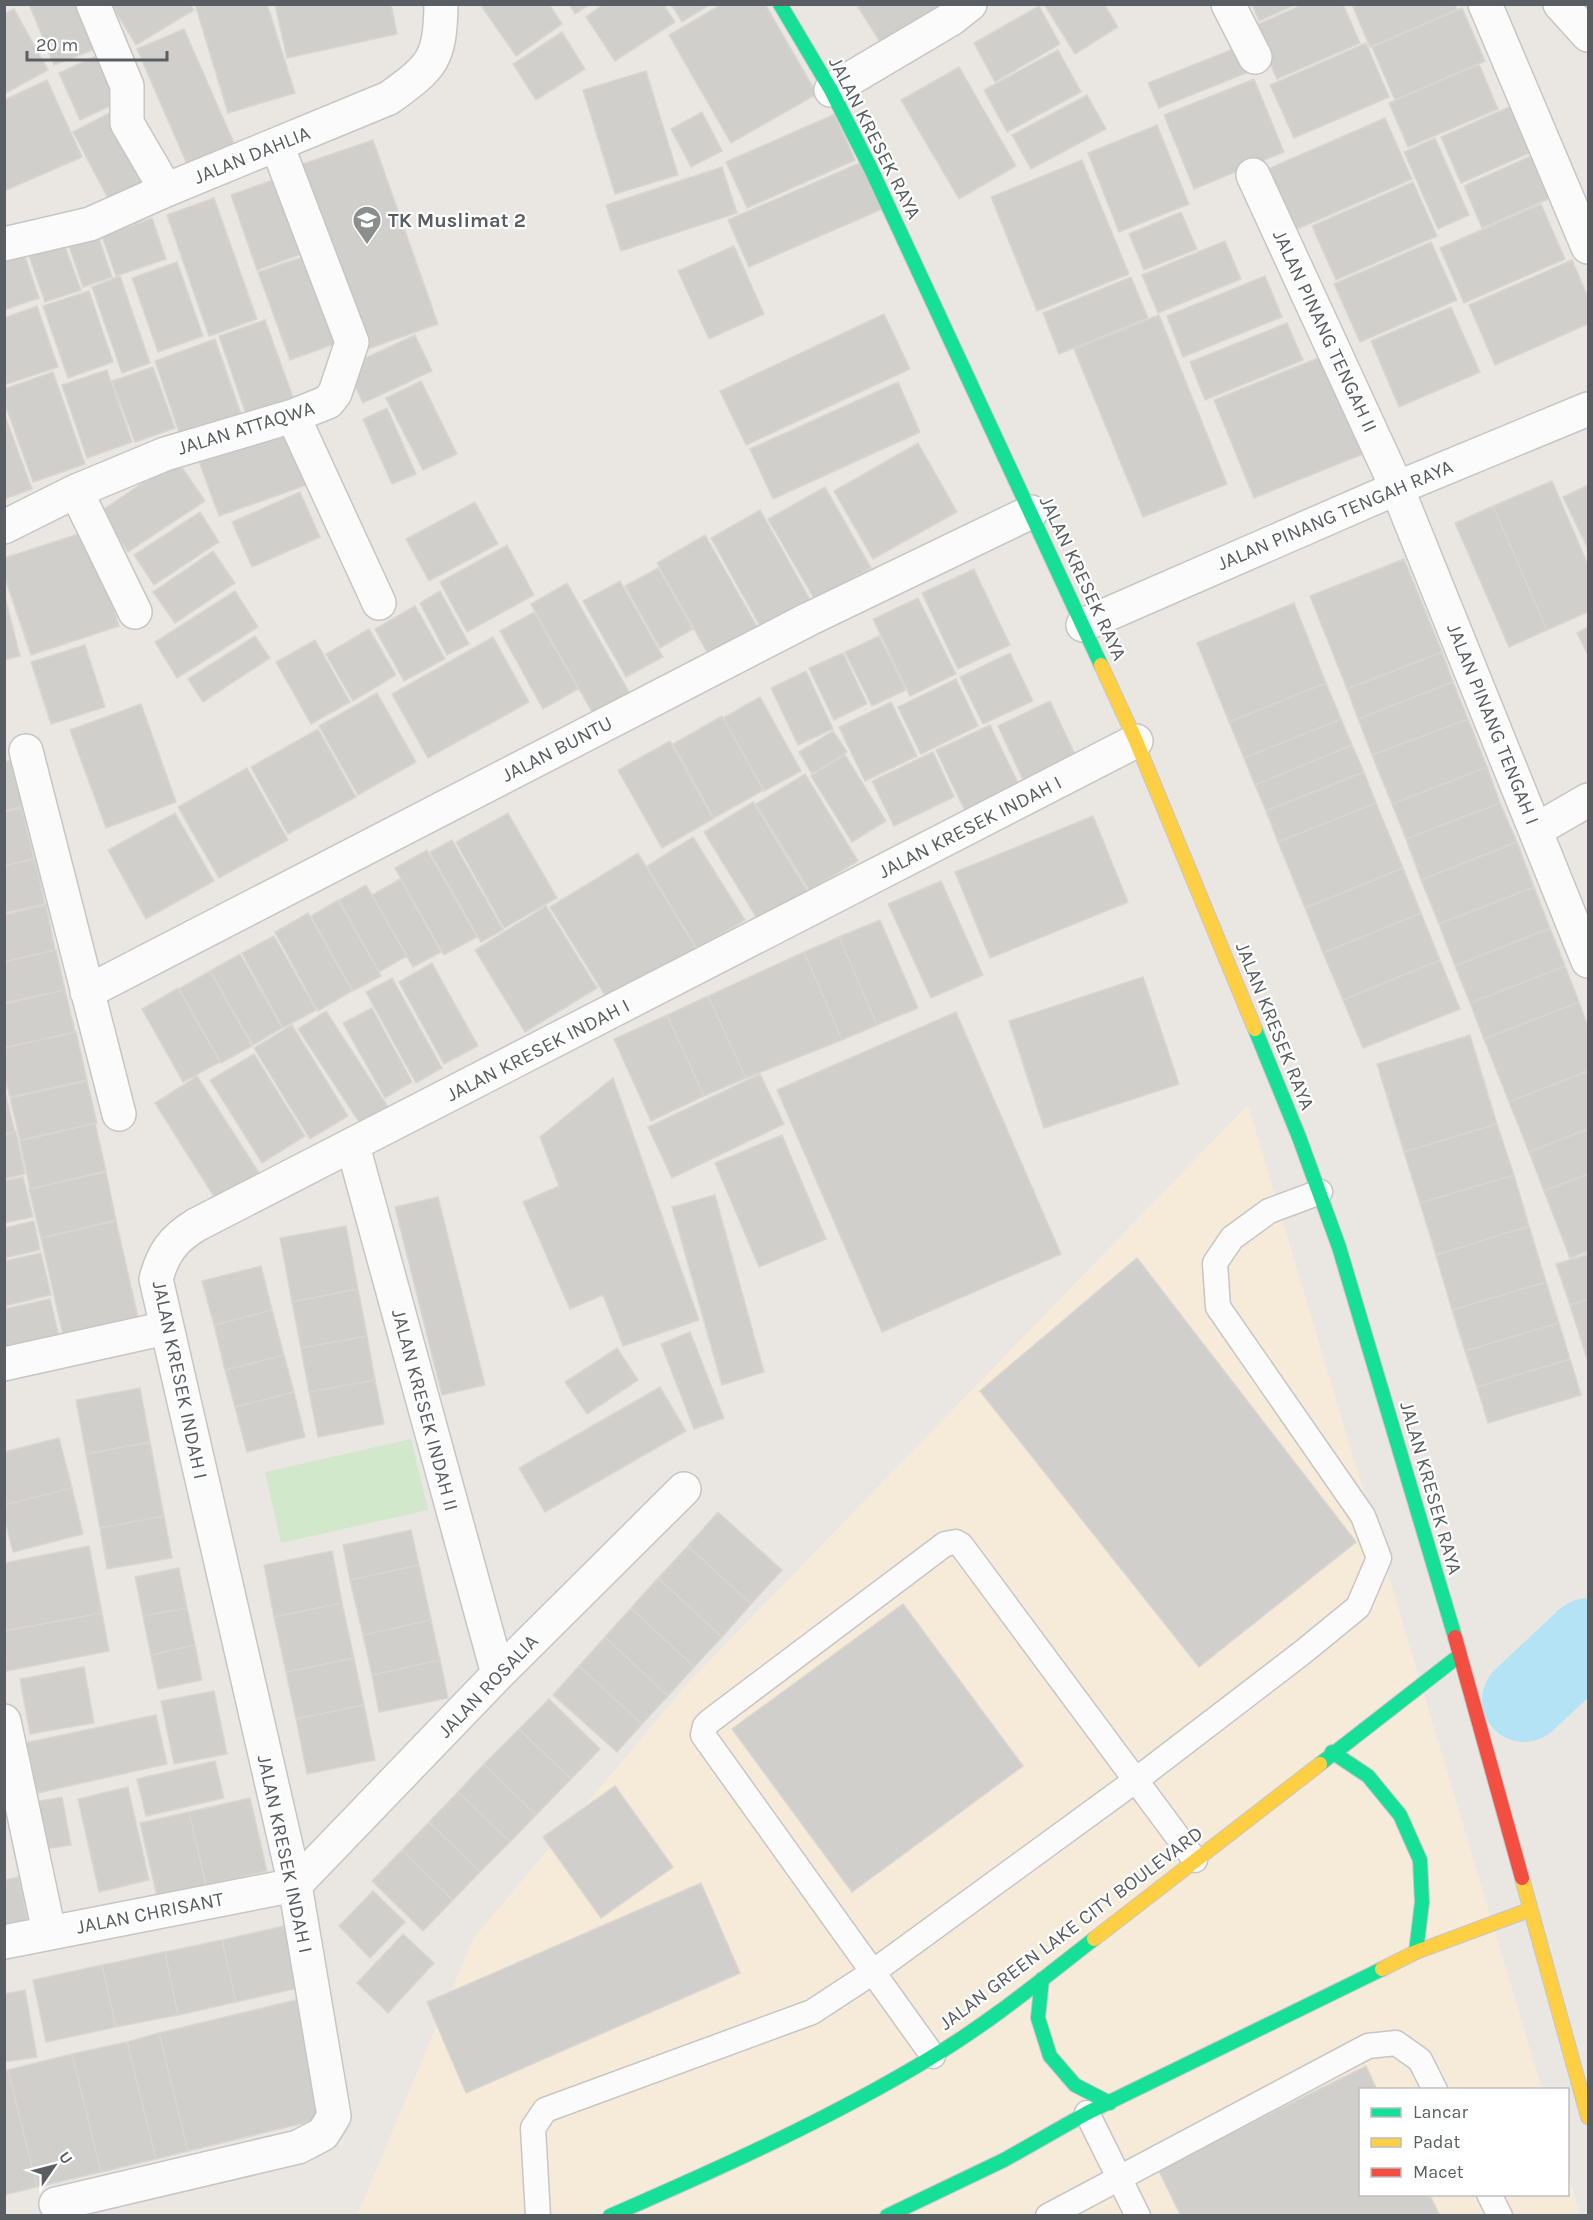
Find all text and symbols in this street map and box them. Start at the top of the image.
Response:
scale bar [27,24,166,62]
text: 20 m [36,34,78,56]
street label: JALAN KRESEK RAYA [824,53,926,223]
street label: JALAN DAHLIA [191,121,313,189]
school or university icon: TK Muslimat 2 [351,204,383,246]
place label: TK Muslimat 2 [388,209,526,232]
street label: JALAN PINANG TENGAH II [1268,226,1382,436]
street label: JALAN ATTAQWA [175,396,317,460]
street label: JALAN PINANG TENGAH RAYA [1214,455,1456,575]
street label: JALAN KRESEK RAYA [1035,492,1131,664]
street label: JALAN PINANG TENGAH I [1442,620,1544,828]
street label: JALAN BUNTU [498,711,616,787]
street label: JALAN KRESEK INDAH I [875,771,1065,883]
street label: JALAN KRESEK RAYA [1231,939,1319,1113]
street label: JALAN KRESEK INDAH I [443,994,633,1106]
street label: JALAN KRESEK INDAH I [148,1279,212,1481]
street label: JALAN KRESEK INDAH II [387,1307,463,1513]
street label: JALAN KRESEK RAYA [1395,1399,1467,1577]
street label: JALAN ROSALIA [433,1630,543,1742]
street label: JALAN KRESEK INDAH I [253,1753,317,1955]
street label: JALAN GREEN LAKE CITY BOULEVARD [935,1821,1207,2035]
street label: JALAN CHRISANT [74,1887,226,1939]
legend [1359,2088,1569,2196]
text: Lancar [1413,2101,1468,2123]
text: Padat [1413,2131,1460,2153]
north arrow [24,2136,84,2196]
text: U [55,2148,77,2168]
text: Macet [1413,2161,1464,2183]

